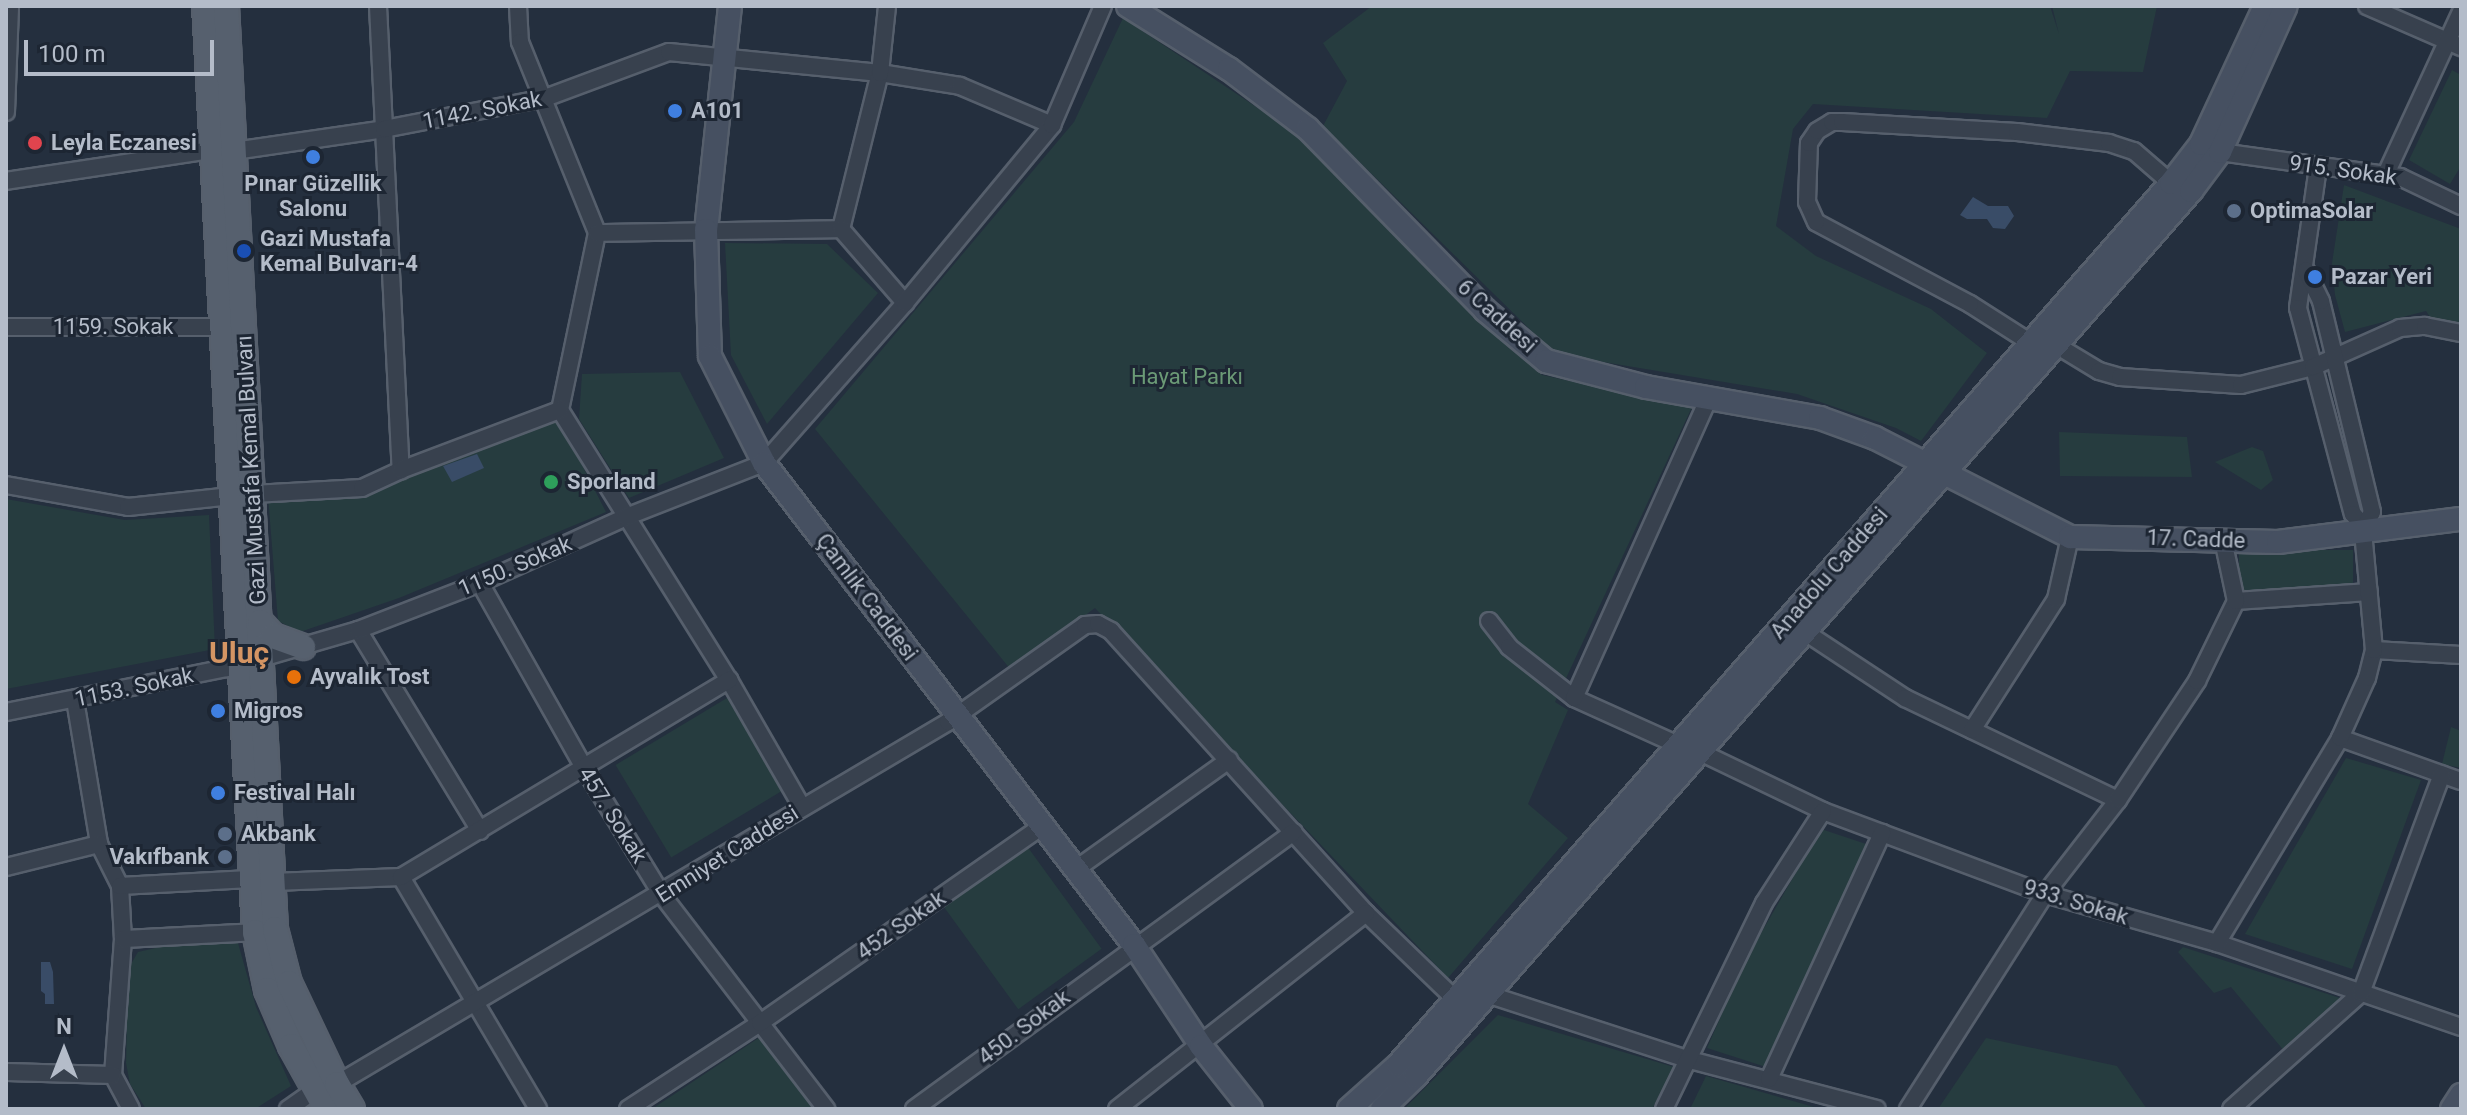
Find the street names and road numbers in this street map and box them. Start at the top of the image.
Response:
street label: 1142. Sokak [420,86,544,134]
street label: 915. Sokak [2288,149,2398,191]
street label: 6 Caddesi [1452,274,1542,358]
street label: 1159. Sokak [53,314,173,340]
street label: Gazi Mustafa Kemal Bulvarı [231,335,271,605]
street label: Anadolu Caddesi [1765,502,1893,644]
street label: 17. Cadde [2146,524,2246,554]
street label: Çamlık Caddesi [811,528,923,666]
street label: 1150. Sokak [454,530,576,602]
street label: 1153. Sokak [72,662,196,712]
street label: 457. Sokak [573,762,653,868]
street label: Emniyet Caddesi [651,800,803,908]
street label: 933. Sokak [2020,874,2132,930]
street label: 452 Sokak [851,885,951,965]
street label: 450. Sokak [973,984,1075,1070]

